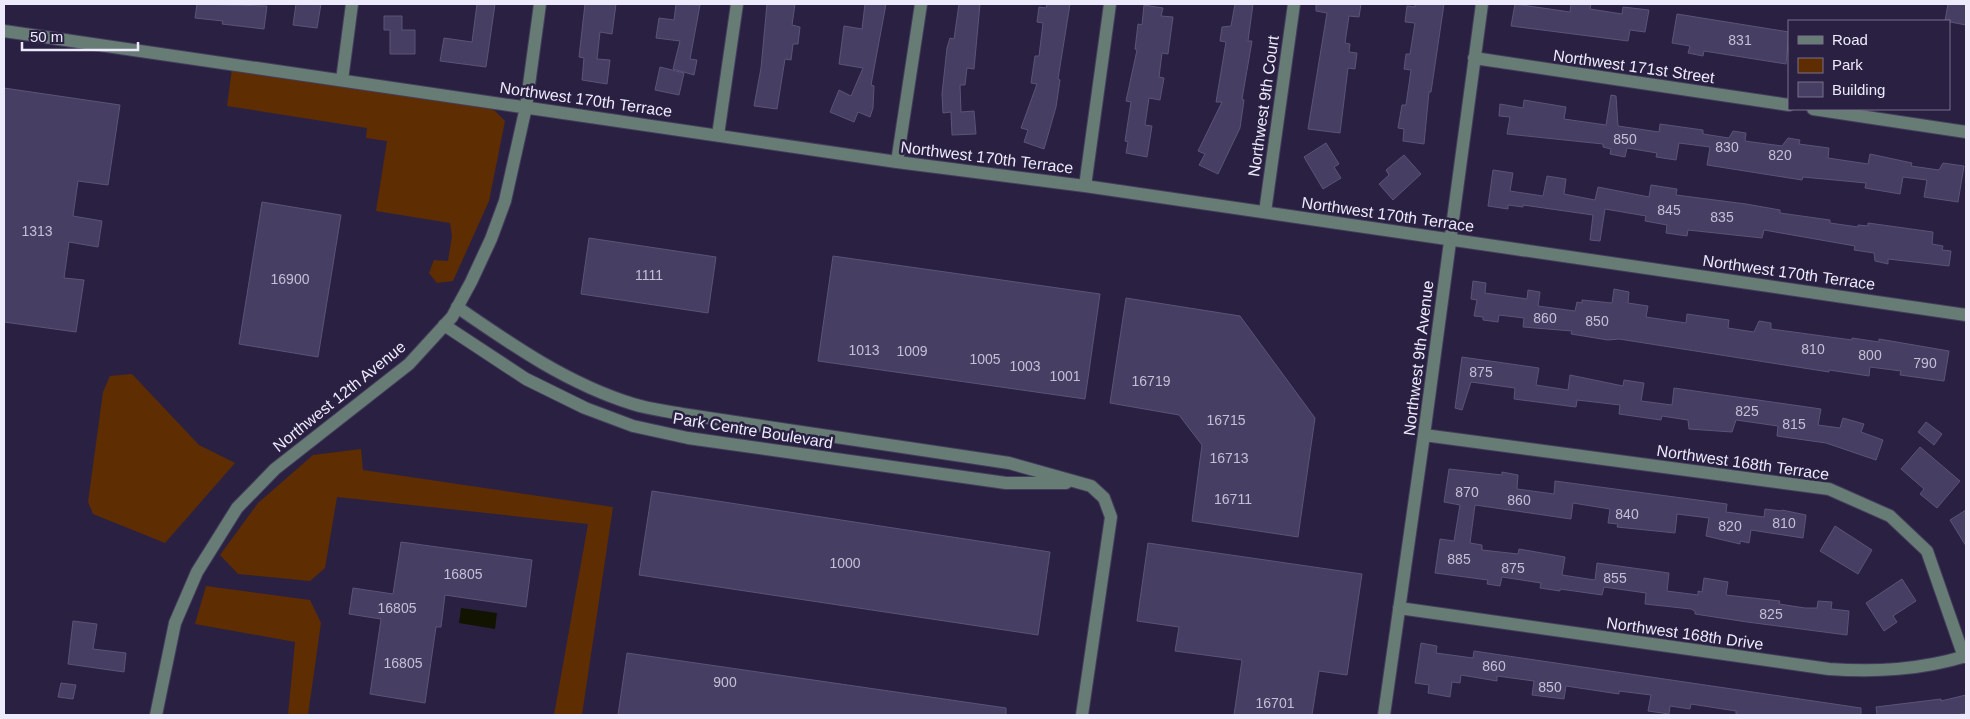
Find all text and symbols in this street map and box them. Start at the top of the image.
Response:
scale bar [22,20,139,52]
legend [1788,20,1950,110]
text: 50 m [30,28,63,45]
text: Road [1832,31,1868,48]
house number: 831 [1728,32,1752,48]
street label: Northwest 9th Court [1245,34,1282,178]
street label: Northwest 171st Street [1552,47,1716,86]
text: Park [1832,56,1863,73]
street label: Northwest 170th Terrace [499,79,673,120]
text: Building [1832,81,1885,98]
house number: 850 [1613,131,1637,147]
street label: Northwest 170th Terrace [900,138,1074,177]
house number: 830 [1715,139,1739,155]
house number: 820 [1768,147,1792,163]
street label: Northwest 170th Terrace [1301,194,1475,235]
house number: 845 [1657,202,1681,218]
house number: 835 [1710,209,1734,225]
house number: 1313 [21,223,53,239]
street label: Northwest 170th Terrace [1702,252,1876,293]
house number: 1111 [635,267,663,283]
house number: 16900 [271,271,310,287]
street label: Northwest 9th Avenue [1401,279,1436,437]
house number: 860 [1533,310,1557,326]
house number: 850 [1585,313,1609,329]
street label: Northwest 12th Avenue [270,338,409,455]
house number: 810 [1801,341,1825,357]
house number: 1013 [848,342,880,358]
house number: 1009 [896,343,928,359]
house number: 800 [1858,347,1882,363]
house number: 1005 [969,351,1001,367]
house number: 790 [1913,355,1937,371]
house number: 1003 [1009,358,1041,374]
house number: 875 [1469,364,1493,380]
house number: 1001 [1049,368,1081,384]
house number: 16719 [1132,373,1171,389]
house number: 825 [1735,403,1759,419]
street label: Park Centre Boulevard [672,409,834,452]
house number: 16715 [1207,412,1246,428]
house number: 815 [1782,416,1806,432]
street label: Northwest 168th Terrace [1656,442,1830,483]
house number: 16713 [1210,450,1249,466]
house number: 870 [1455,484,1479,500]
house number: 16711 [1214,491,1252,507]
house number: 860 [1507,492,1531,508]
house number: 840 [1615,506,1639,522]
house number: 810 [1772,515,1796,531]
house number: 820 [1718,518,1742,534]
house number: 885 [1447,551,1471,567]
house number: 1000 [829,555,861,571]
house number: 875 [1501,560,1525,576]
house number: 16805 [444,566,483,582]
house number: 855 [1603,570,1627,586]
house number: 16805 [378,600,417,616]
house number: 825 [1759,606,1783,622]
street label: Northwest 168th Drive [1605,614,1765,653]
house number: 16805 [384,655,423,671]
house number: 860 [1482,658,1506,674]
house number: 900 [713,674,737,690]
house number: 850 [1538,679,1562,695]
house number: 16701 [1256,695,1295,711]

